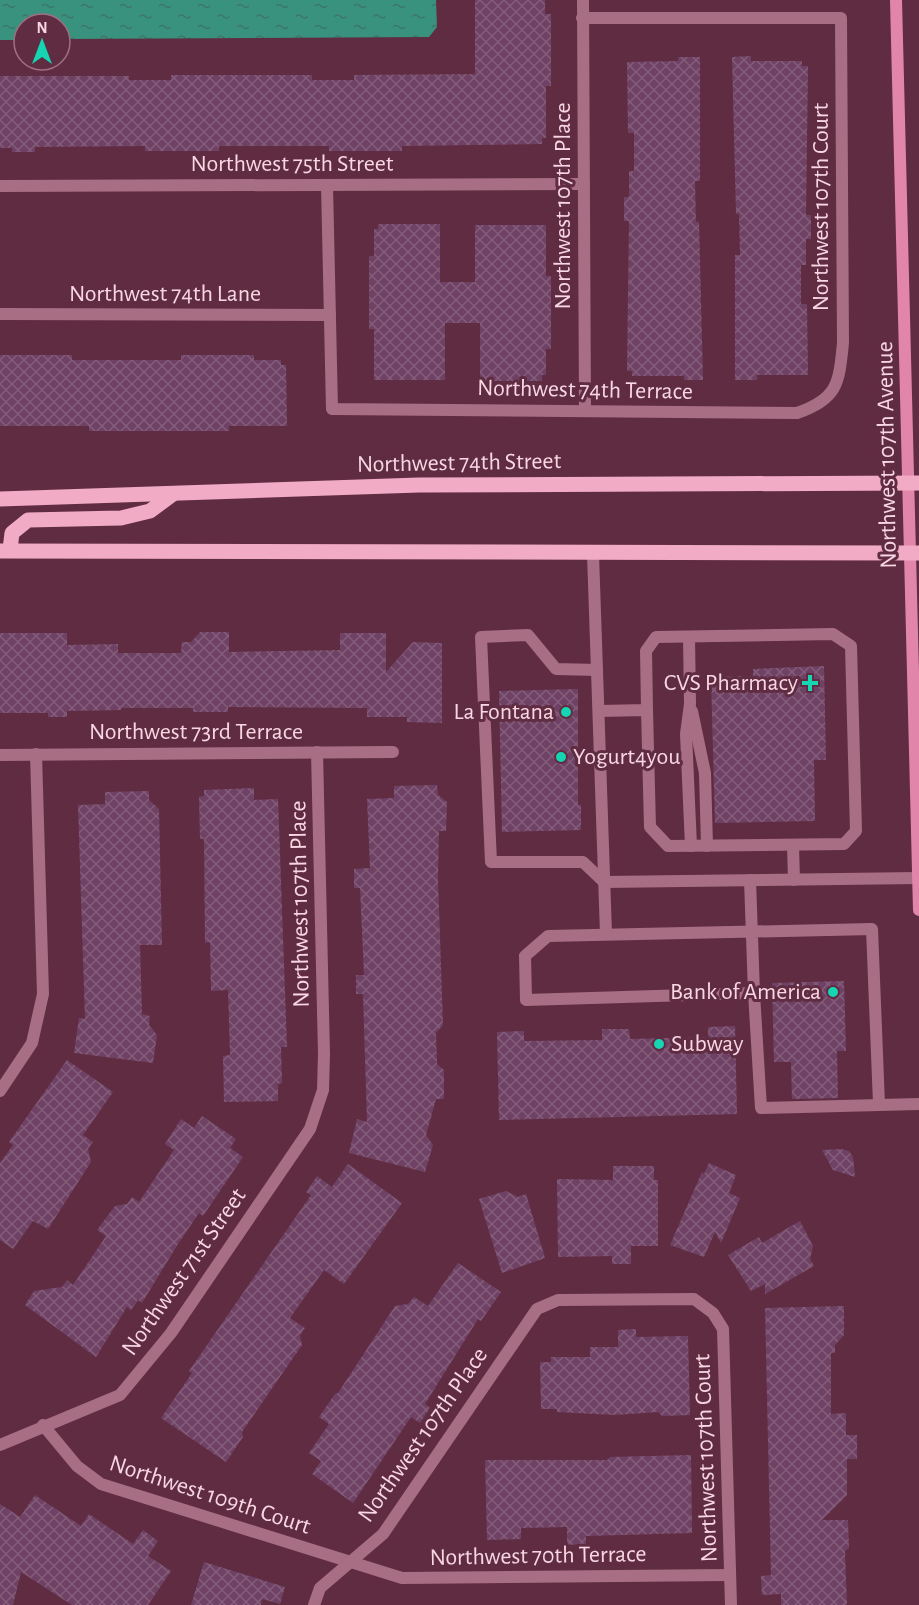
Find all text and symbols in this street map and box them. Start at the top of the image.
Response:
north arrow [12,12,72,72]
text: N [36,20,48,36]
street label: Northwest 107th Place [551,102,575,310]
street label: Northwest 107th Court [809,102,833,311]
street label: Northwest 75th Street [191,152,394,176]
street label: Northwest 74th Lane [69,282,261,306]
street label: Northwest 107th Avenue [873,341,901,569]
street label: Northwest 74th Terrace [477,376,693,404]
street label: Northwest 74th Street [357,449,562,477]
place label: CVS Pharmacy [664,671,798,695]
marker: CVS Pharmacy [803,676,817,690]
place label: La Fontana [454,700,554,724]
marker: La Fontana [559,705,573,719]
street label: Northwest 73rd Terrace [89,720,303,744]
place label: Yogurt4you [573,745,681,769]
marker: Yogurt4you [554,750,568,764]
street label: Northwest 107th Place [286,800,314,1008]
place label: Bank of America [670,980,821,1004]
marker: Bank of America [826,985,840,999]
place label: Subway [671,1032,743,1056]
marker: Subway [652,1037,666,1051]
street label: Northwest 71st Street [118,1184,251,1360]
street label: Northwest 107th Place [354,1343,492,1527]
street label: Northwest 107th Court [690,1353,722,1563]
street label: Northwest 109th Court [107,1451,314,1539]
street label: Northwest 70th Terrace [429,1542,647,1570]

